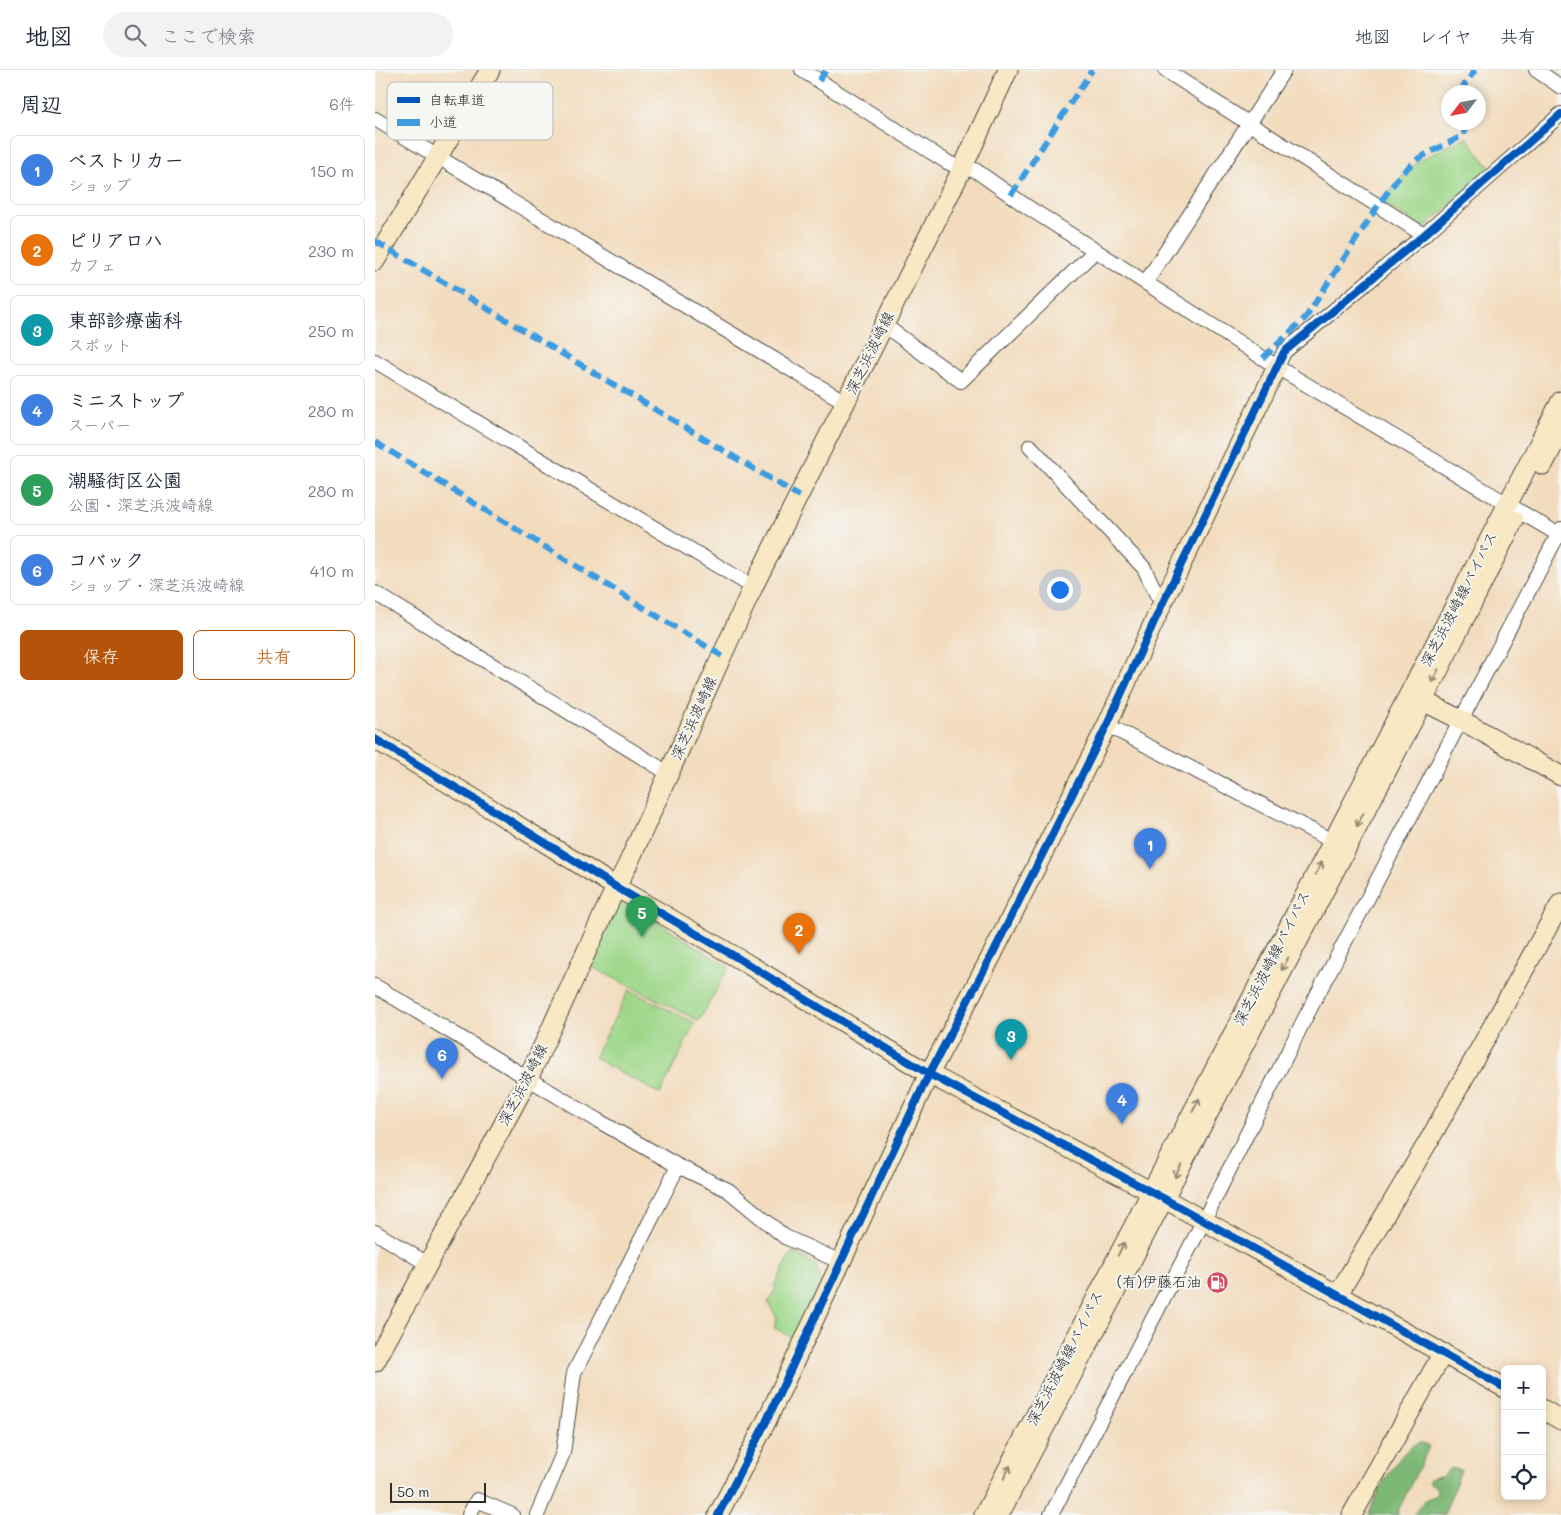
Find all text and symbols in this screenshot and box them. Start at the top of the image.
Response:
search box [103,12,453,57]
text: 地図 [25,20,73,51]
icon: search [121,21,149,49]
text: ここで検索 [161,23,256,48]
text: 地図 [1355,24,1391,48]
text: レイヤ [1419,24,1472,48]
text: 共有 [1500,24,1536,48]
legend [387,82,553,140]
north arrow [1441,85,1486,130]
text: 周辺 [20,90,62,117]
text: 自転車道 [429,90,485,109]
text: 6件 [329,93,355,114]
text: 小道 [429,112,457,131]
text: ベストリカー [68,147,184,172]
text: 1 [33,160,41,181]
text: 150 m [310,160,354,181]
text: ショップ [68,174,131,195]
text: ピリアロハ [68,227,163,252]
text: 2 [33,240,41,261]
text: 230 m [308,240,354,261]
text: カフェ [68,254,116,275]
text: 東部診療歯科 [68,307,182,332]
street label: 深芝浜波崎線 [840,308,898,397]
text: 3 [32,320,42,341]
text: 250 m [308,320,354,341]
text: スポット [68,334,132,355]
text: ミニストップ [68,387,184,412]
text: 4 [32,400,42,421]
text: 280 m [308,400,354,421]
text: スーパー [68,414,131,435]
text: 潮騒街区公園 [68,467,182,492]
text: 5 [32,480,42,501]
text: 280 m [308,480,354,501]
text: 公園 · 深芝浜波崎線 [68,494,213,515]
street label: 深芝浜波崎線バイパス [1415,527,1501,670]
text: コバック [68,547,144,572]
text: 6 [32,560,42,581]
text: 410 m [310,560,354,581]
text: ショップ · 深芝浜波崎線 [68,574,245,595]
your location [1047,577,1073,603]
button: 保存 [20,630,183,680]
button: 共有 [193,630,355,680]
one-way arrow [1430,668,1439,683]
street label: 深芝浜波崎線 [666,672,721,763]
one-way arrow [1355,813,1365,828]
pin: 1 [1134,828,1166,869]
one-way arrow [1314,860,1324,875]
street label: 深芝浜波崎線バイパス [1228,886,1314,1029]
pin: 5 [626,896,658,937]
pin: 2 [783,913,815,954]
one-way arrow [1280,957,1290,972]
pin: 3 [995,1019,1027,1060]
pin: 6 [426,1038,458,1079]
street label: 深芝浜波崎線 [493,1040,551,1129]
pin: 4 [1106,1083,1138,1124]
one-way arrow [1192,1098,1201,1113]
one-way arrow [1173,1163,1183,1178]
one-way arrow [1116,1242,1126,1257]
fuel station icon: (有)伊藤石油 [1206,1270,1230,1294]
place label: (有)伊藤石油 [1117,1271,1202,1291]
street label: 深芝浜波崎線バイパス [1021,1286,1107,1429]
map controls [1501,1365,1546,1500]
button: + [1501,1365,1546,1410]
button: − [1501,1410,1546,1455]
button: locate [1501,1455,1546,1500]
one-way arrow [1002,1464,1012,1479]
scale bar [390,1480,486,1503]
text: 50 m [397,1482,429,1501]

